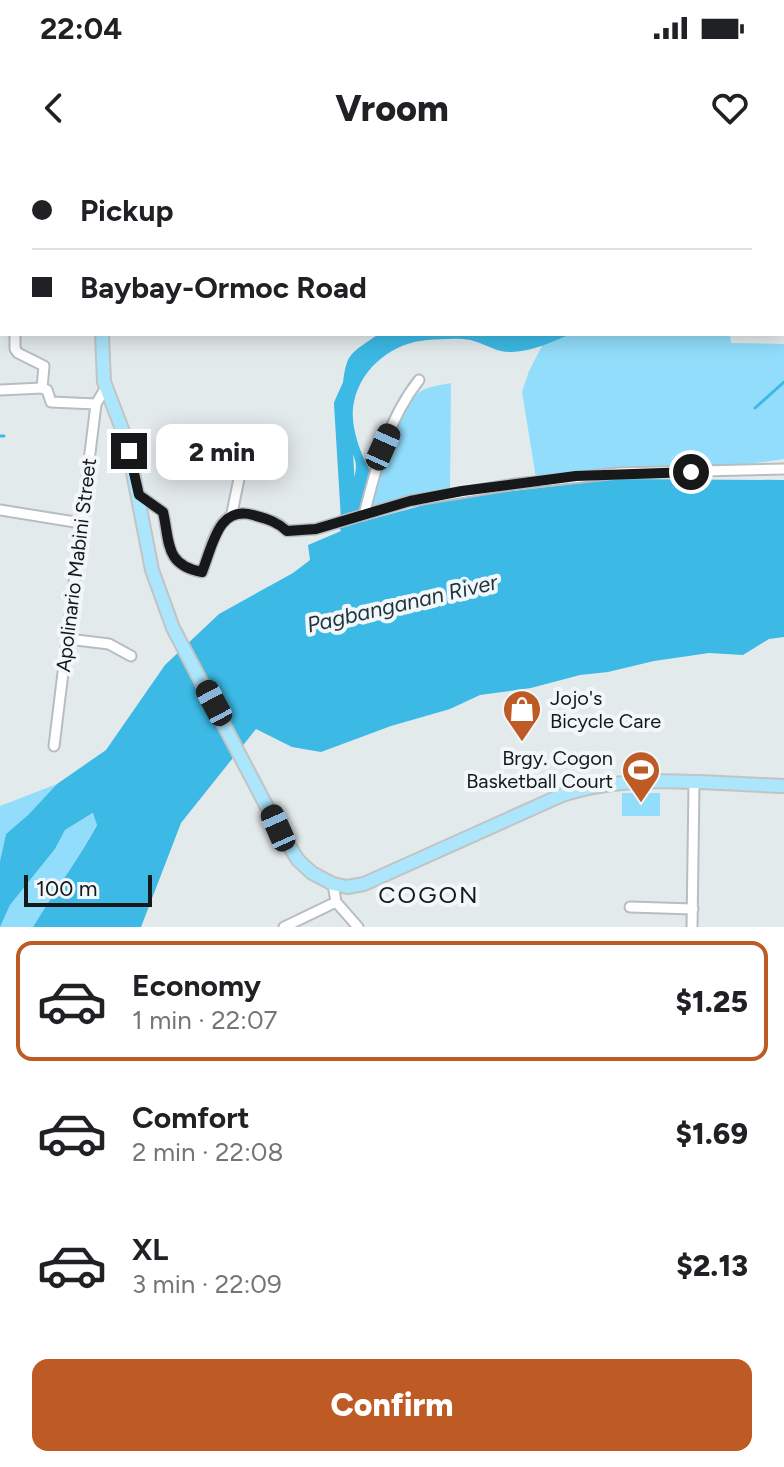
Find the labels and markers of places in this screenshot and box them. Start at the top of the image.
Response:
place label: Jojo's Bicycle Care [550,686,661,733]
shop icon: Jojo's Bicycle Care [501,688,543,743]
place label: Brgy. Cogon Basketball Court [466,746,613,793]
sports icon: Brgy. Cogon Basketball Court [620,749,662,804]

